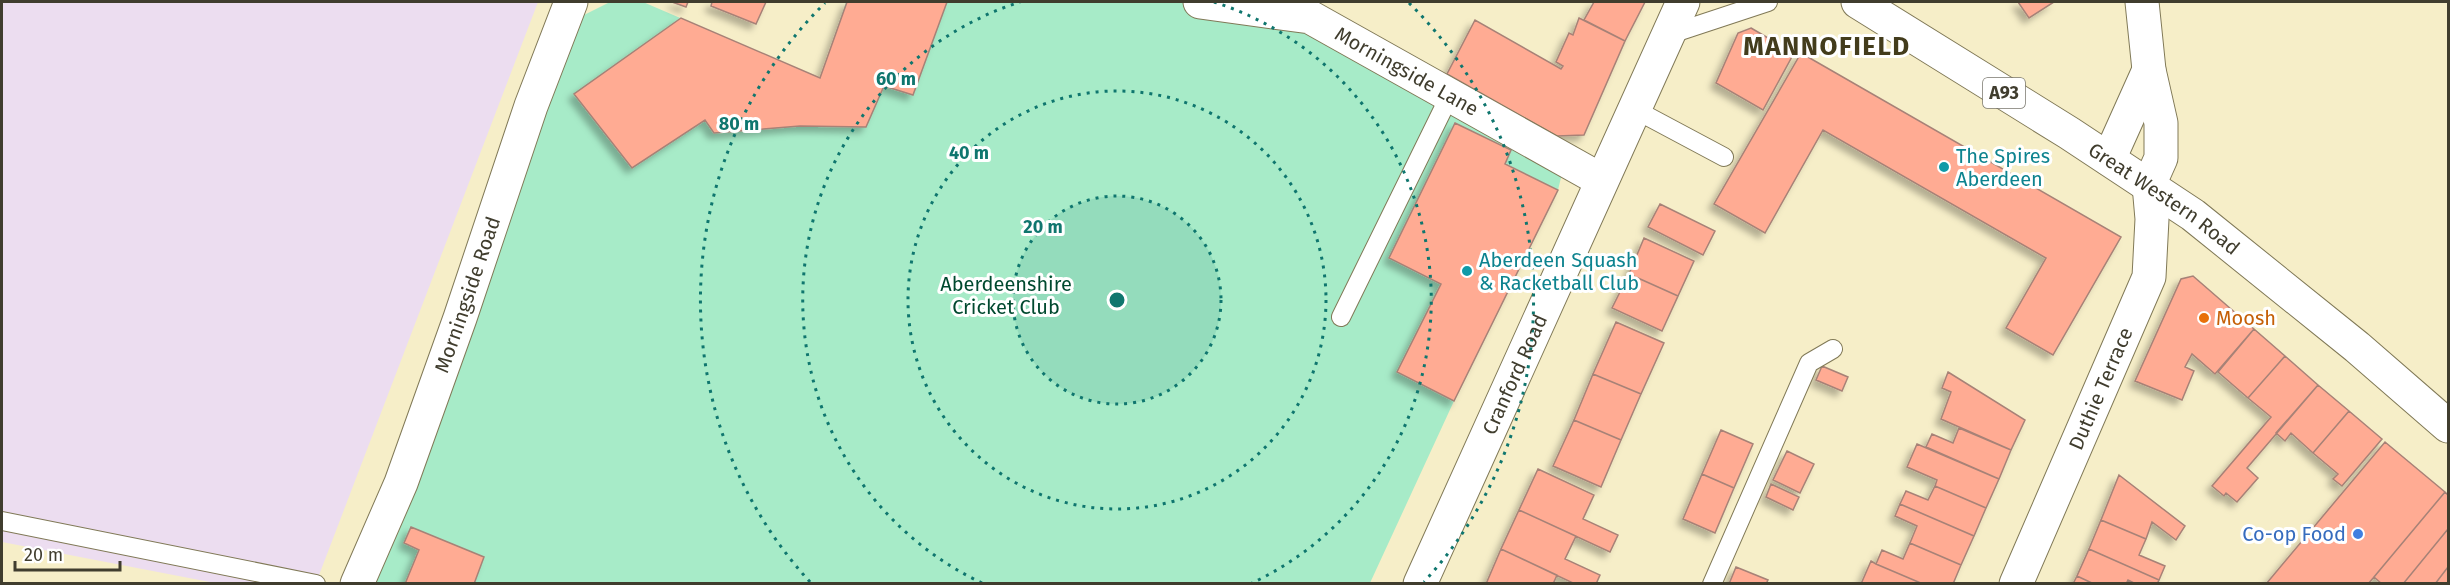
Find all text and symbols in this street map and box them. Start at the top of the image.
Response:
street label: Morningside Lane [1331,21,1483,121]
district label: MANNOFIELD [1743,31,1911,62]
text: 60 m [876,68,916,90]
road number: A93 [1983,78,2025,108]
text: 80 m [719,113,759,135]
street label: Great Western Road [2084,137,2245,260]
text: 40 m [949,142,989,164]
place label: The Spires Aberdeen [1956,144,2050,191]
marker: The Spires Aberdeen [1937,160,1951,174]
street label: Morningside Road [429,213,505,376]
text: 20 m [1023,216,1063,238]
place label: Aberdeen Squash & Racketball Club [1479,248,1639,295]
marker: Aberdeen Squash & Racketball Club [1460,264,1474,278]
park label: Aberdeenshire Cricket Club [940,272,1072,319]
centre of rings [1107,290,1127,310]
place label: Moosh [2216,306,2276,330]
street label: Cranford Road [1477,311,1552,438]
marker: Moosh [2197,311,2211,325]
street label: Duthie Terrace [2064,324,2138,454]
place label: Co-op Food [2242,522,2346,546]
marker: Co-op Food [2351,527,2365,541]
scale bar [15,534,120,572]
text: 20 m [24,544,63,566]

